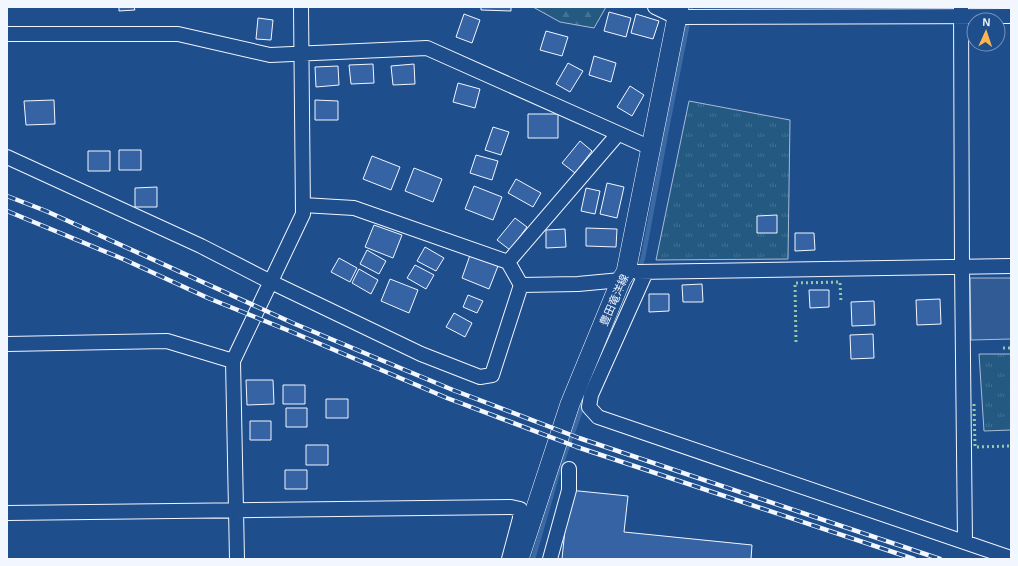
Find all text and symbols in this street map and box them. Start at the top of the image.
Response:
north arrow [966,12,1006,52]
text: N [982,16,991,28]
street label: 豊田竜洋線 [597,272,631,328]

